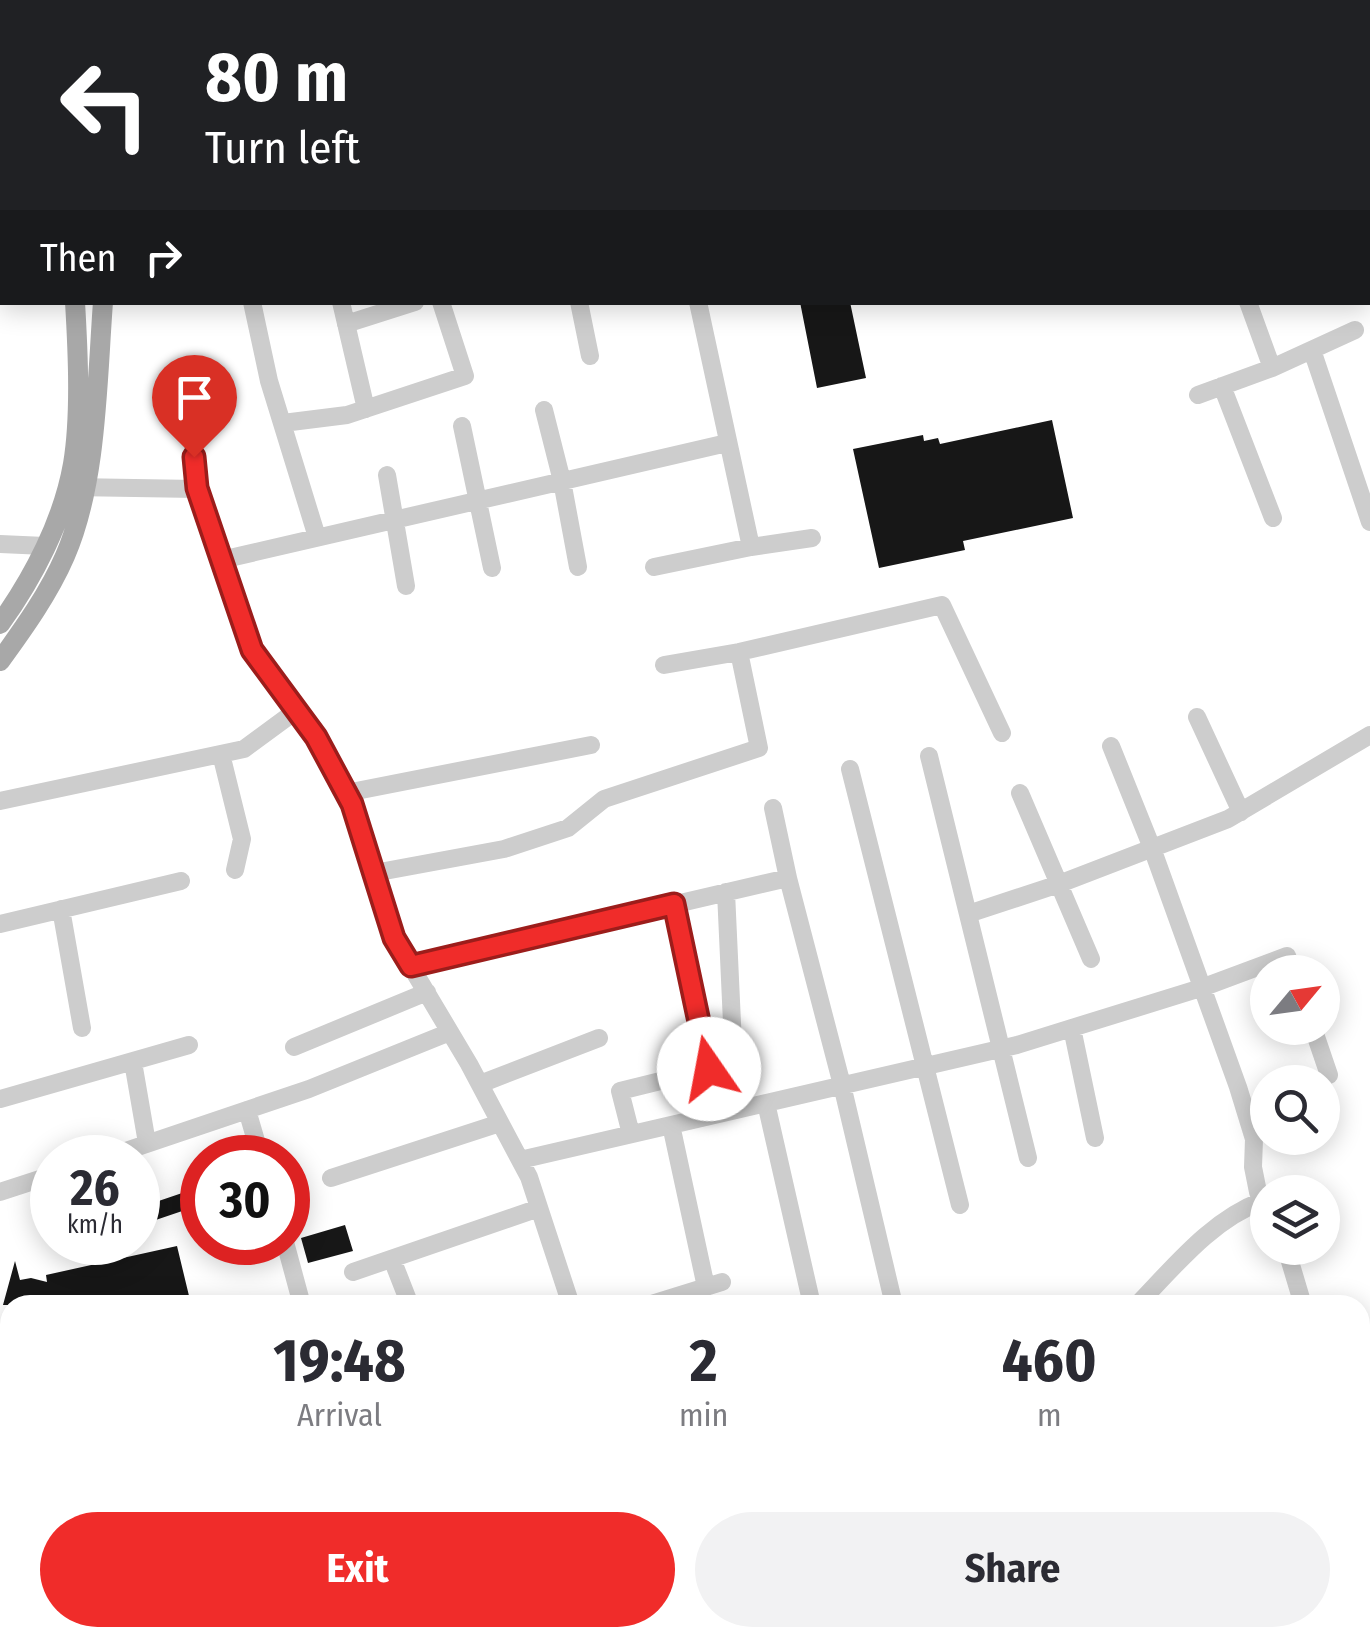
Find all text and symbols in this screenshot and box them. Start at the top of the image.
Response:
text: 80 m [205,36,348,120]
icon: left [40,40,170,170]
text: Turn left [205,121,360,175]
icon: right [136,230,191,285]
text: Then [40,235,116,281]
pin [152,355,237,458]
icon: arrive [167,370,222,425]
north arrow [1250,955,1340,1045]
map controls [1250,955,1340,1265]
position arrow [657,1017,761,1121]
button: search [1250,1065,1340,1155]
speed limit sign: 30 [180,1135,310,1265]
text: 26 [70,1158,120,1218]
button: layers [1250,1175,1340,1265]
text: km/h [67,1210,123,1240]
text: 19:48 [273,1325,406,1397]
text: 2 [690,1325,718,1397]
text: 460 [1002,1325,1097,1397]
text: Arrival [297,1396,382,1434]
text: min [679,1396,728,1434]
text: m [1037,1396,1062,1434]
button: Exit [40,1512,675,1627]
button: Share [695,1512,1330,1627]

